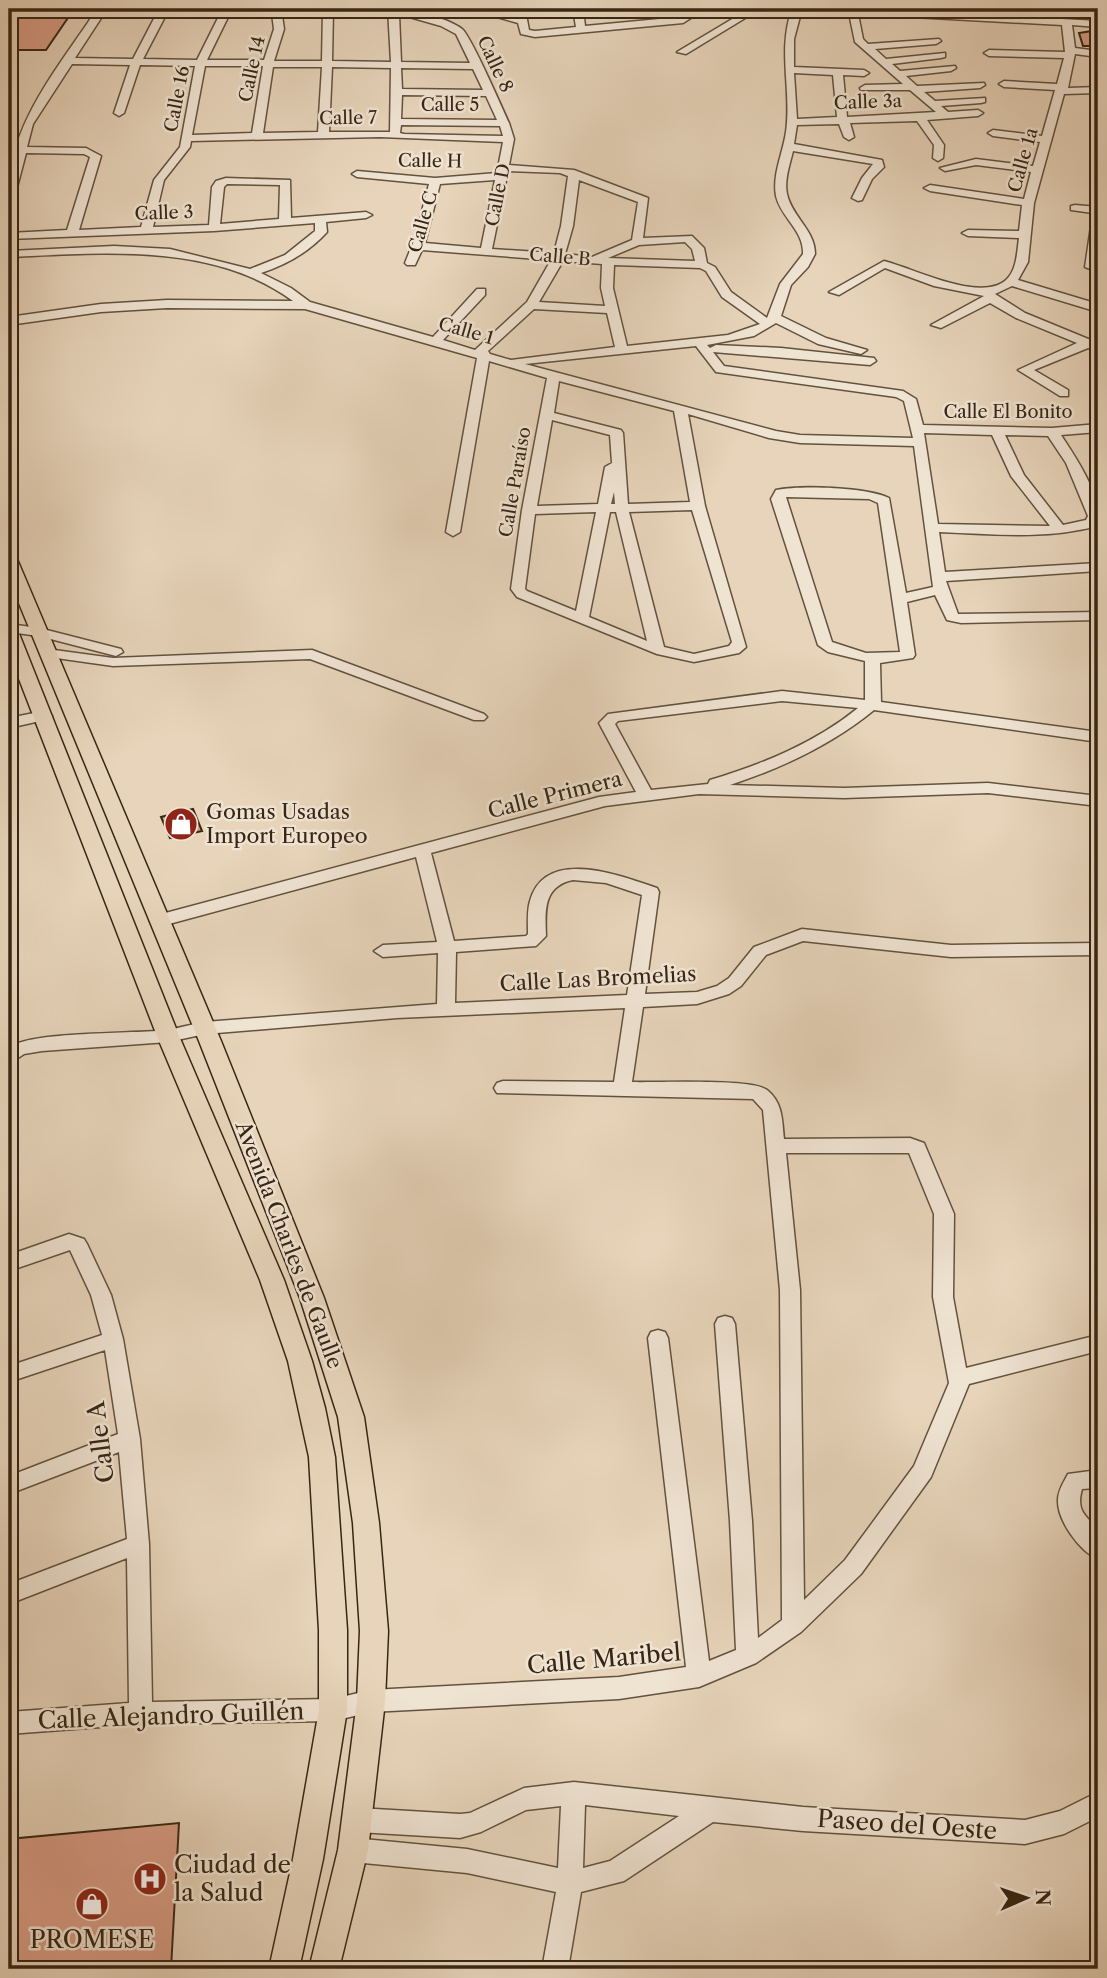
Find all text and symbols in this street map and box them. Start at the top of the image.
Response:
street label: Calle 8 [472,32,518,96]
street label: Calle 14 [234,34,270,104]
street label: Calle 16 [160,64,194,134]
street label: Calle 3a [833,90,903,114]
street label: Calle 5 [421,94,479,116]
street label: Calle 7 [319,106,377,130]
street label: Calle 1a [1003,125,1043,195]
street label: Calle H [398,149,462,173]
street label: Calle D [481,162,515,228]
street label: Calle C [404,189,442,255]
street label: Calle 3 [134,201,194,225]
street label: Calle B [528,243,592,271]
street label: Calle 1 [436,313,497,349]
street label: Calle El Bonito [943,401,1073,423]
street label: Calle Paraíso [494,425,536,539]
street label: Calle Primera [485,766,625,823]
place label: Gomas Usadas Import Europeo [206,799,368,848]
shop icon: Gomas Usadas Import Europeo [162,805,200,843]
street label: Calle Las Bromelias [499,961,697,996]
street label: Avenida Charles de Gaulle [230,1117,348,1372]
street label: Calle A [81,1398,120,1485]
street label: Calle Maribel [526,1637,682,1680]
street label: Calle Alejandro Guillén [37,1696,305,1735]
street label: Paseo del Oeste [816,1804,998,1845]
place label: Ciudad de la Salud [174,1850,291,1907]
hospital icon: Ciudad de la Salud [131,1860,169,1898]
north arrow [992,1862,1062,1932]
shop icon: PROMESE [73,1885,111,1923]
text: N [1031,1889,1054,1906]
place label: PROMESE [30,1925,154,1954]

